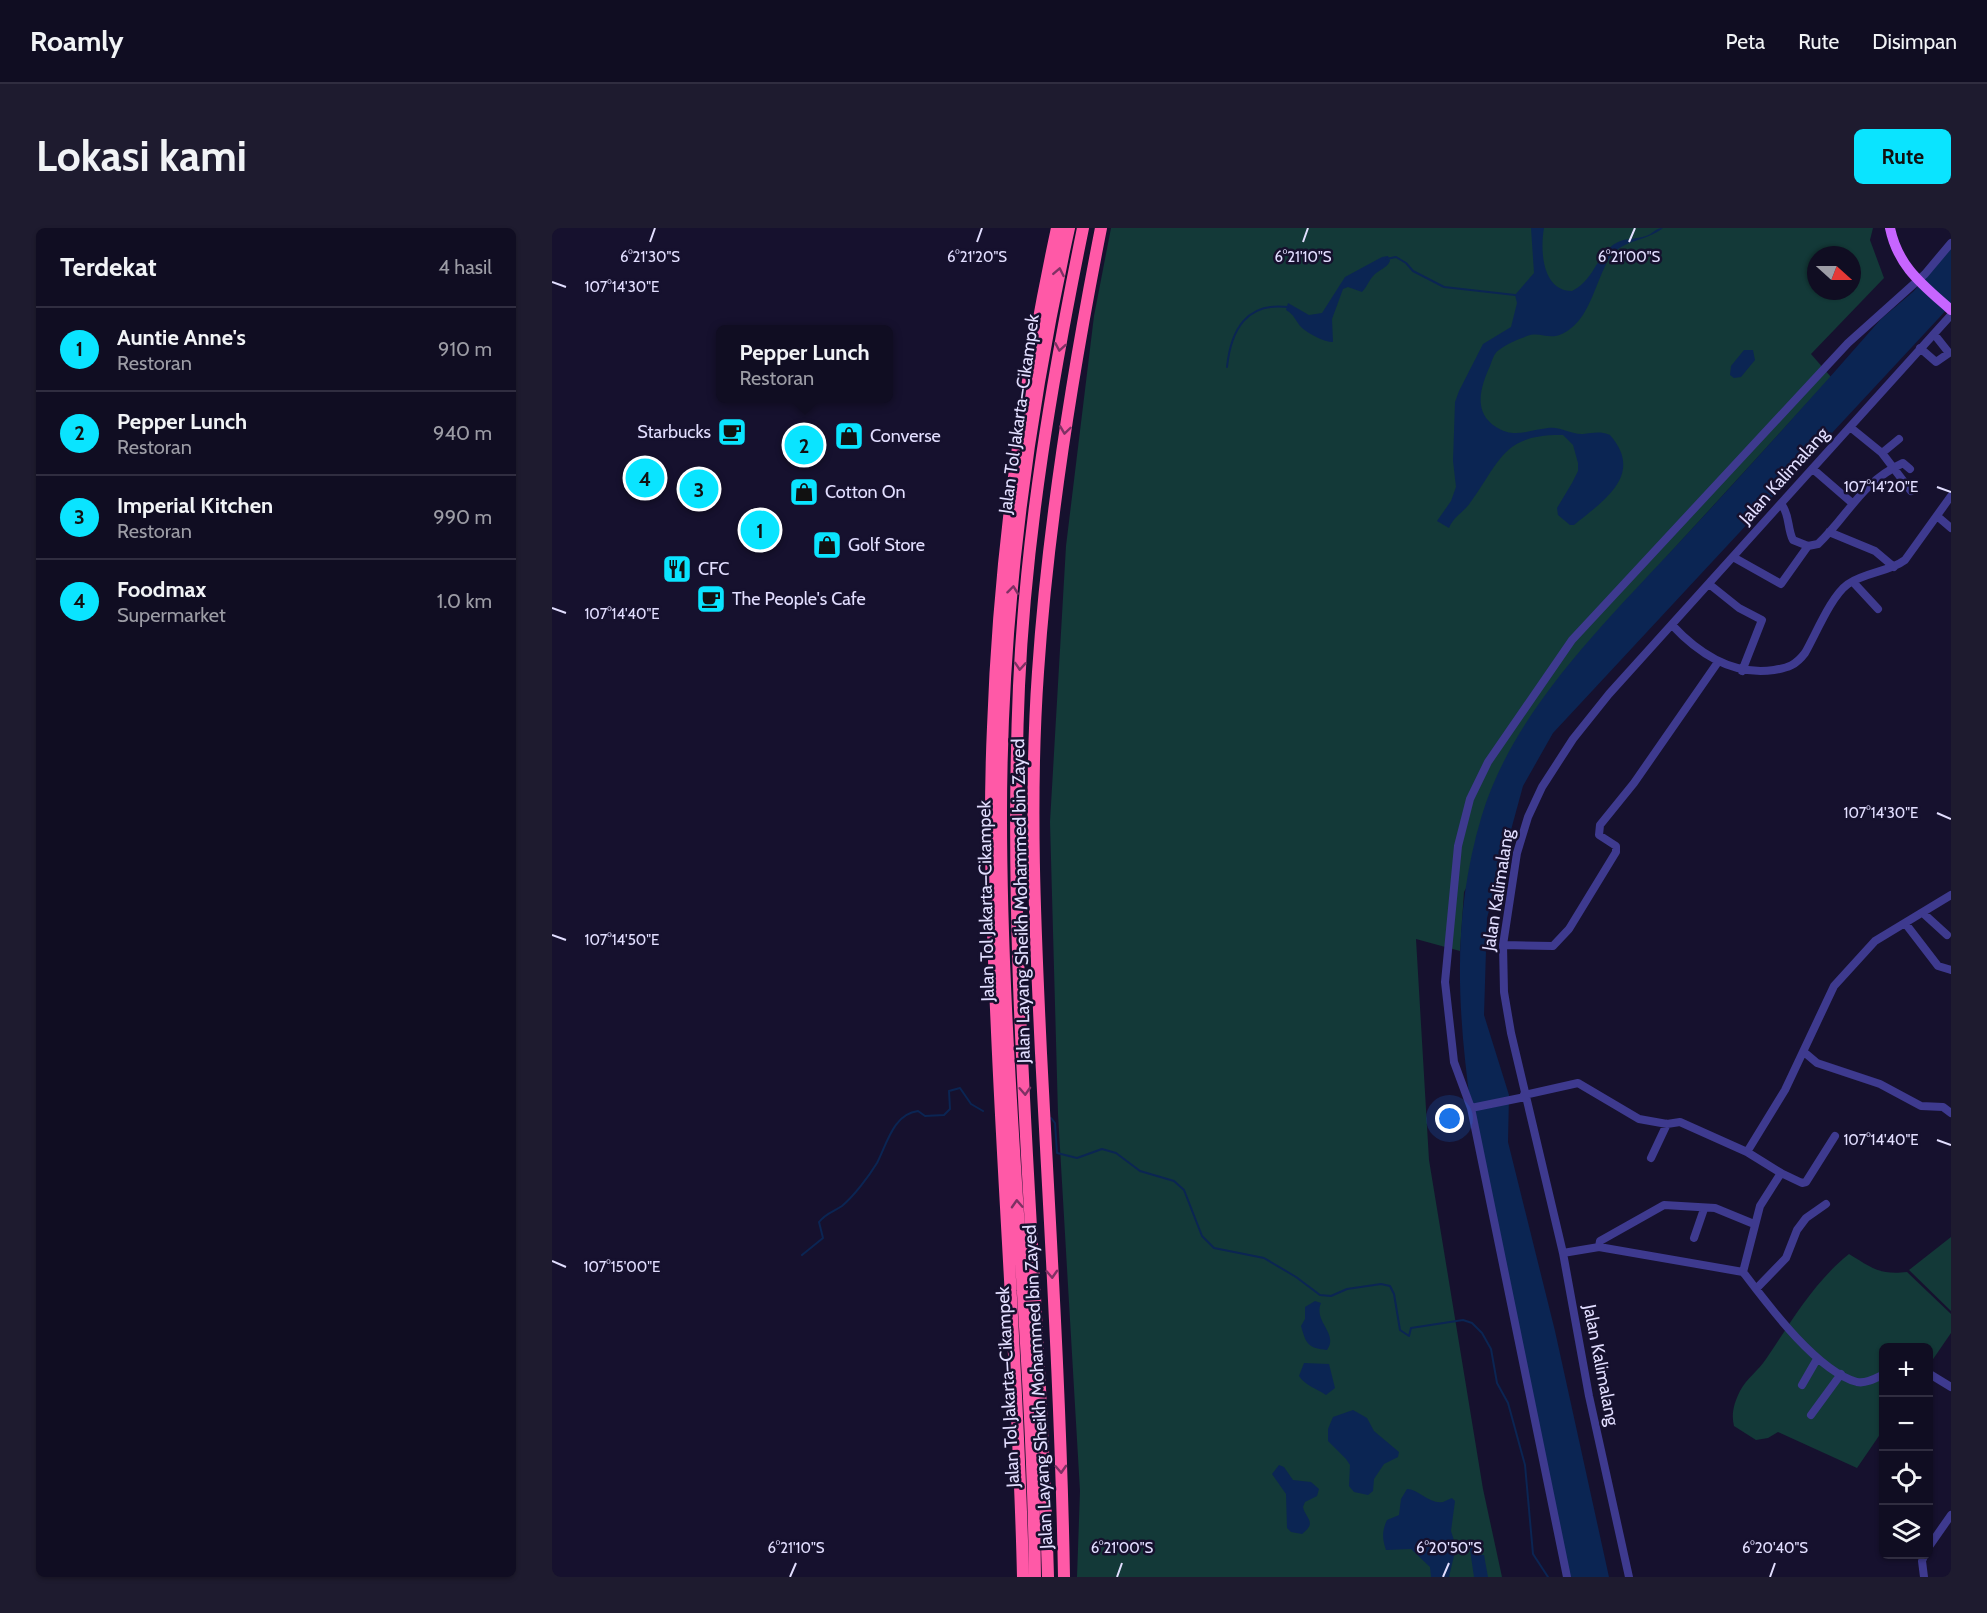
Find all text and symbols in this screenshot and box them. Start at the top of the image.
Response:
text: Roamly [30,24,124,58]
text: Peta [1726,29,1765,54]
text: Rute [1798,29,1839,54]
text: Disimpan [1872,29,1957,54]
button: Rute [1854,129,1951,184]
text: Lokasi kami [36,130,247,182]
north arrow [1807,246,1861,300]
text: 6°21'30"S [620,248,680,266]
text: 6°21'20"S [947,248,1007,266]
text: 6°21'10"S [1275,248,1332,266]
text: 6°21'00"S [1598,248,1661,266]
text: Terdekat [60,251,157,283]
text: 4 hasil [438,255,492,279]
one-way arrow [1052,268,1065,278]
text: 107°14'30"E [585,278,659,296]
street label: Jalan Tol Jakarta–Cikampek [994,312,1044,516]
text: Auntie Anne's [117,324,246,351]
popup [716,325,893,403]
text: 1 [76,337,83,361]
text: 910 m [438,337,492,361]
text: Pepper Lunch [739,339,870,366]
one-way arrow [1054,342,1067,352]
text: Restoran [117,351,192,375]
text: Restoran [739,366,814,390]
text: Pepper Lunch [117,408,247,435]
cafe icon: Starbucks [716,416,748,448]
shop icon: Converse [833,420,865,452]
text: 2 [74,421,85,445]
text: 940 m [433,421,492,445]
place label: Starbucks [637,421,711,443]
pin: 2 [784,422,824,468]
street label: Jalan Kalimalang [1734,422,1834,530]
place label: Converse [870,425,941,447]
one-way arrow [1060,426,1072,435]
text: Restoran [117,435,192,459]
pin: 4 [626,456,664,500]
pin: 3 [680,466,718,512]
shop icon: Cotton On [788,476,820,508]
text: 107°14'20"E [1844,478,1918,496]
place label: Cotton On [825,481,905,503]
text: Imperial Kitchen [117,492,273,519]
text: 3 [74,505,85,529]
text: 990 m [433,505,492,529]
pin: 1 [740,508,780,552]
text: Restoran [117,519,192,543]
shop icon: Golf Store [811,529,843,561]
place label: Golf Store [848,534,925,556]
restaurant icon: CFC [661,553,693,585]
place label: CFC [698,558,729,580]
text: Foodmax [117,576,206,603]
cafe icon: The People's Cafe [695,583,727,615]
one-way arrow [1006,585,1018,594]
place label: The People's Cafe [732,588,866,610]
text: 4 [73,589,86,613]
text: 1.0 km [437,589,492,613]
text: Supermarket [117,603,226,627]
text: 107°14'40"E [584,605,660,623]
one-way arrow [1014,661,1027,670]
street label: Jalan Layang Sheikh Mohammed bin Zayed [1007,739,1035,1064]
street label: Jalan Tol Jakarta–Cikampek [973,799,999,1003]
text: 107°14'30"E [1844,804,1918,822]
street label: Jalan Kalimalang [1477,826,1519,954]
text: 107°14'50"E [585,931,659,949]
one-way arrow [1018,1087,1031,1096]
your location [1435,1104,1464,1133]
text: 107°14'40"E [1843,1131,1919,1149]
one-way arrow [1011,1199,1024,1208]
street label: Jalan Layang Sheikh Mohammed bin Zayed [1019,1224,1058,1551]
text: 107°15'00"E [584,1258,660,1276]
one-way arrow [1045,1270,1058,1279]
street label: Jalan Tol Jakarta–Cikampek [992,1285,1024,1489]
street label: Jalan Kalimalang [1578,1301,1624,1429]
map controls [1879,1343,1933,1559]
button: + [1879,1343,1933,1397]
button: − [1879,1397,1933,1451]
button: locate [1879,1451,1933,1505]
one-way arrow [1055,1465,1068,1474]
button: layers [1879,1505,1933,1559]
text: 6°21'10"S [768,1539,825,1557]
text: 6°21'00"S [1091,1539,1154,1557]
text: 6°20'50"S [1416,1539,1482,1557]
text: 6°20'40"S [1742,1539,1808,1557]

